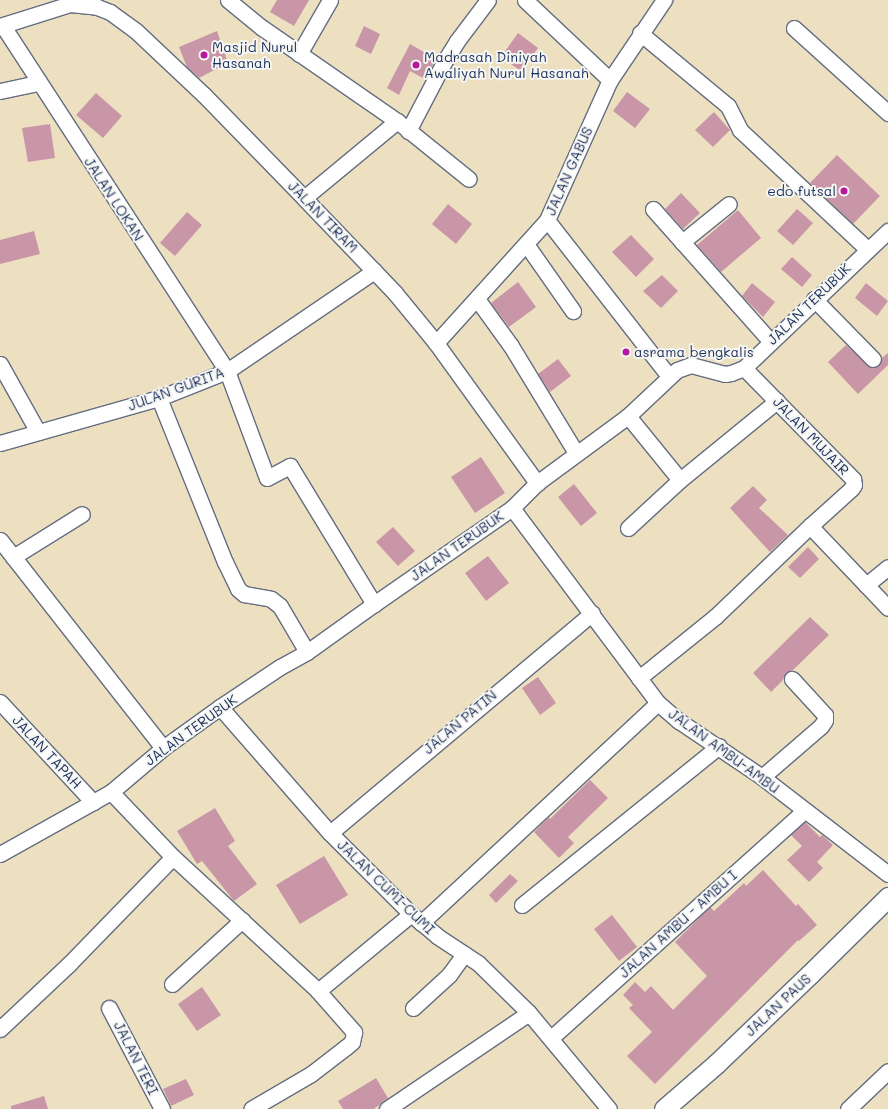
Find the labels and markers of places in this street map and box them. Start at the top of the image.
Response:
place label: Masjid Nurul Hasanah [212,39,297,72]
place label: Madrasah Diniyah Awaliyah Nurul Hasanah [424,49,589,82]
marker: Masjid Nurul Hasanah [199,50,209,60]
marker: Madrasah Diniyah Awaliyah Nurul Hasanah [411,60,421,70]
place label: edo futsal [767,183,836,199]
marker: edo futsal [839,186,849,196]
place label: asrama bengkalis [634,344,754,360]
marker: asrama bengkalis [621,347,631,357]

